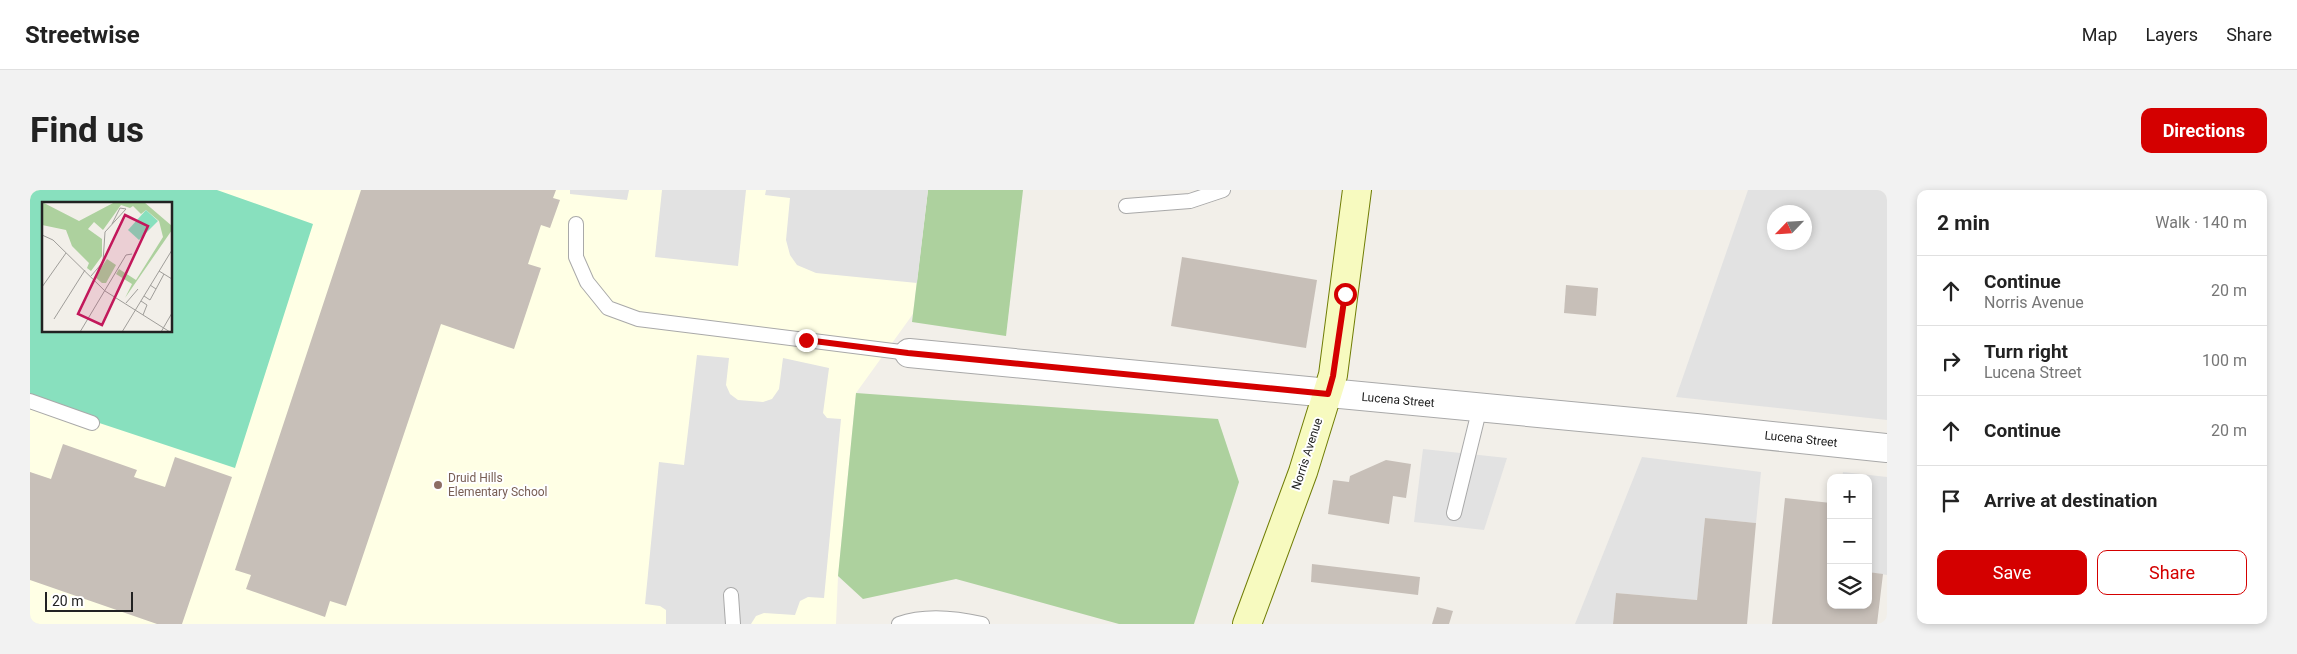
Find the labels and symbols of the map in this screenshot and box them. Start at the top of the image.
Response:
inset map [42,202,172,332]
north arrow [1767,205,1812,250]
route start [1334,283,1357,306]
route end [795,329,818,352]
street label: Lucena Street [1361,390,1435,410]
street label: Norris Avenue [1289,416,1325,492]
street label: Lucena Street [1764,428,1838,450]
place label: Druid Hills Elementary School [448,471,548,499]
marker: Druid Hills Elementary School [432,479,444,491]
scale bar [45,589,132,612]

